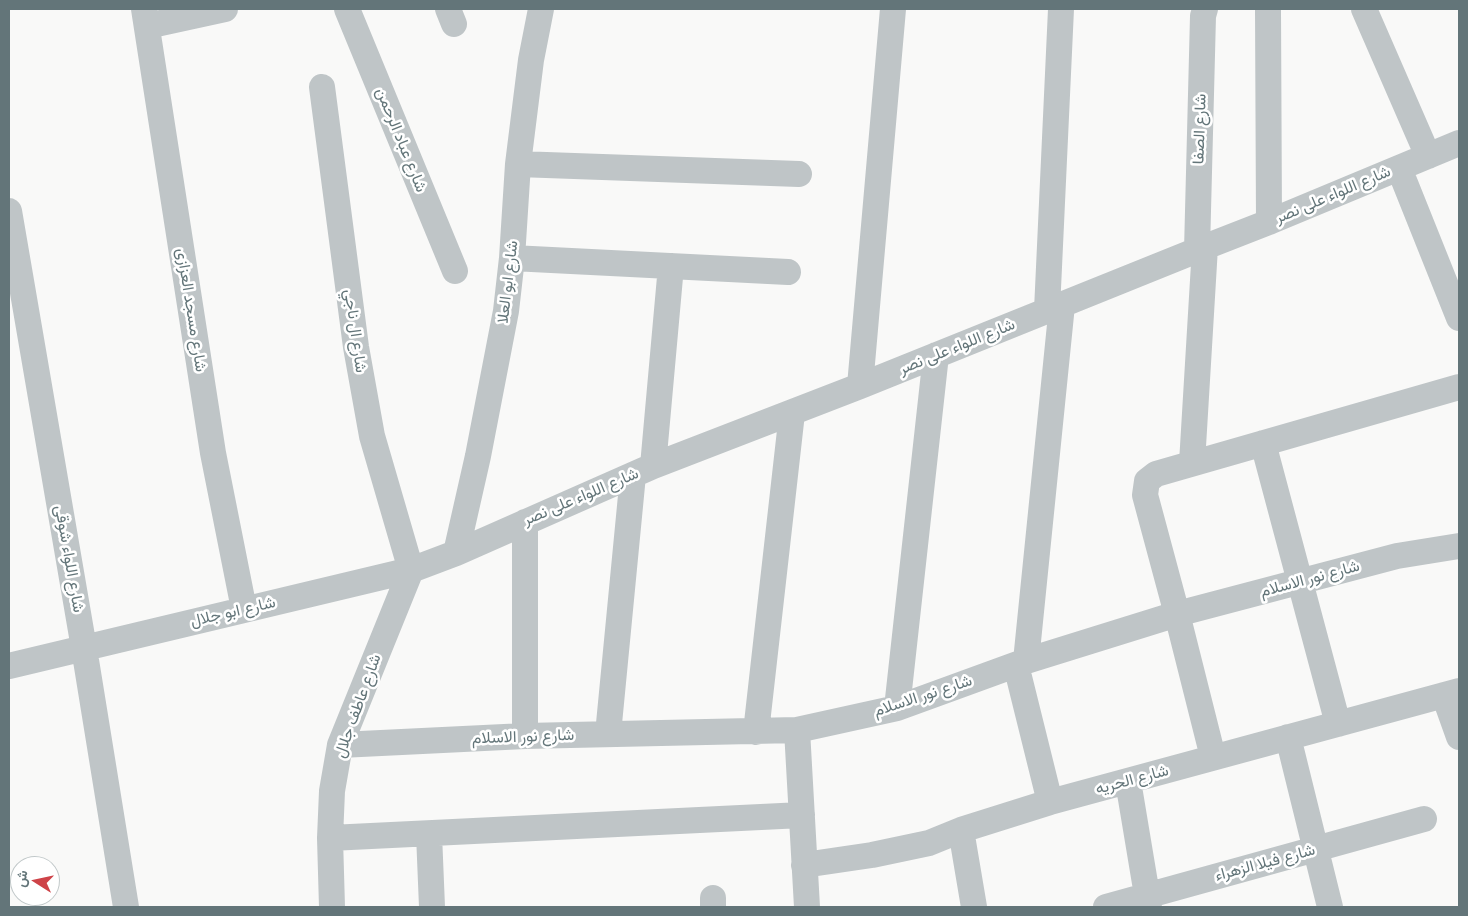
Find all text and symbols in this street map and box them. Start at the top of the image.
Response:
street label: شارع عباد الرحمن [371,85,431,195]
street label: شارع الصفا [1189,93,1211,165]
street label: شارع اللواء على نصر [1272,162,1394,228]
street label: شارع ابو العلا [493,240,523,324]
street label: شارع مسجد العزازى [172,247,210,373]
street label: شارع ال ناجي [340,288,370,374]
street label: شارع اللواء على نصر [896,315,1018,379]
street label: شارع اللواء على نصر [520,464,642,530]
street label: شارع اللواء شوقى [50,504,88,614]
street label: شارع نور الاسلام [1258,556,1362,602]
street label: شارع ابو جلال [189,593,277,631]
street label: شارع عاطف جلال [330,652,386,760]
street label: شارع نور الاسلام [871,671,975,721]
street label: شارع نور الاسلام [472,726,574,748]
street label: شارع الحريه [1093,761,1171,799]
street label: شارع فيلا الزهراء [1213,840,1317,886]
north arrow [10,856,60,906]
text: ش [10,869,32,888]

